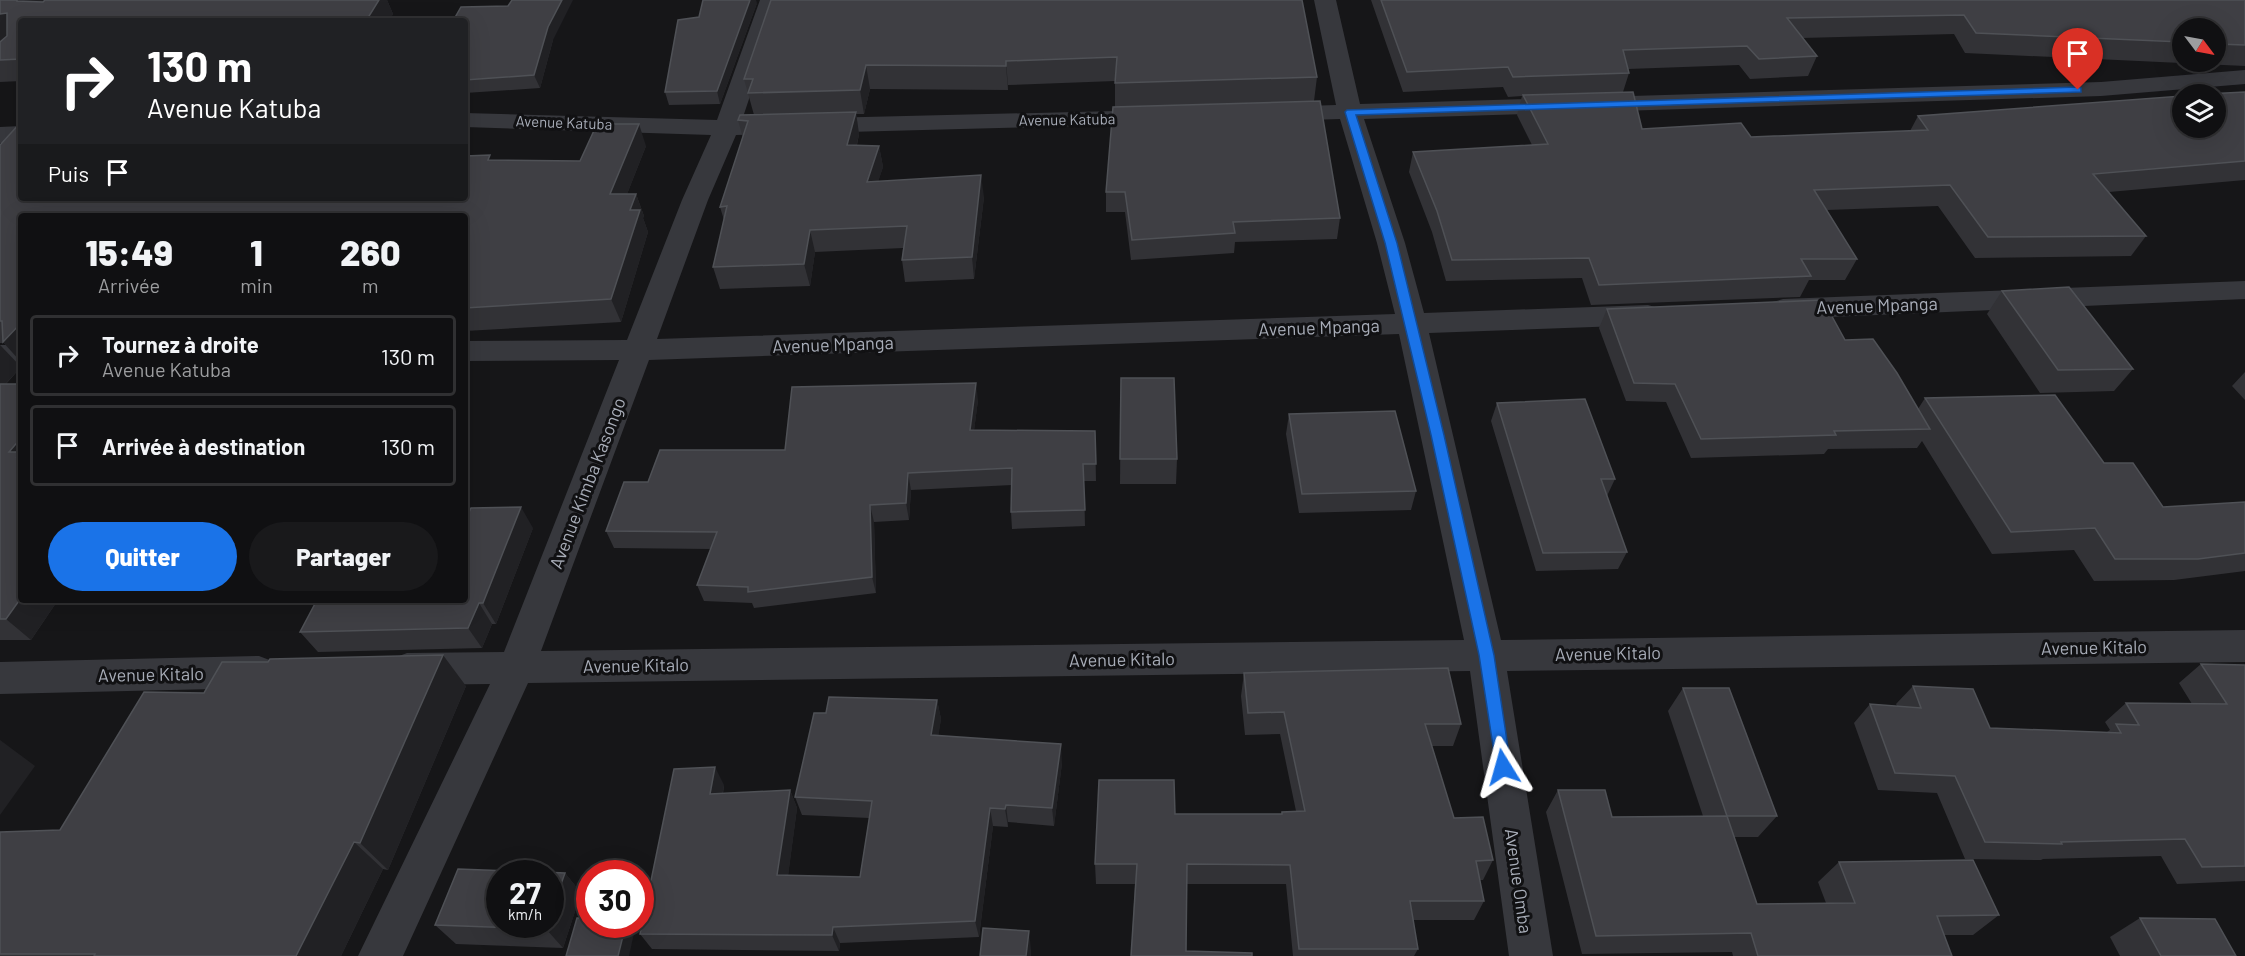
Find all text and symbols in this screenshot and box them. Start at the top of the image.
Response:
north arrow [2172,18,2226,72]
map controls [2172,18,2226,138]
pin [2052,28,2103,90]
icon: arrive [2061,37,2094,70]
text: 130 m [147,40,252,90]
icon: right [48,42,126,120]
button: layers [2172,84,2226,138]
text: Avenue Katuba [147,91,321,123]
street label: Avenue Katuba [1018,109,1116,129]
street label: Avenue Katuba [515,111,613,133]
icon: arrive [101,156,134,189]
text: Puis [48,160,89,186]
text: 15:49 [85,230,173,273]
text: 1 [250,230,263,273]
text: 260 [340,230,401,273]
text: Arrivée [98,273,160,297]
text: min [240,273,273,297]
text: m [362,273,379,297]
street label: Avenue Mpanga [1816,292,1938,318]
street label: Avenue Mpanga [1258,314,1380,340]
text: Tournez à droite [102,331,259,357]
street label: Avenue Mpanga [772,331,894,357]
icon: right [51,339,84,372]
text: 130 m [381,343,435,369]
text: Avenue Katuba [102,357,231,381]
street label: Avenue Kimba Kasongo [544,394,630,572]
icon: arrive [51,429,84,462]
text: Arrivée à destination [102,433,305,459]
text: 130 m [381,433,435,459]
button: Quitter [48,522,237,591]
button: Partager [249,522,438,591]
street label: Avenue Kitalo [2041,635,2147,659]
street label: Avenue Kitalo [1555,641,1661,665]
street label: Avenue Kitalo [1069,647,1175,671]
street label: Avenue Kitalo [583,653,689,677]
street label: Avenue Kitalo [98,662,204,686]
position arrow [1471,735,1535,799]
street label: Avenue Omba [1501,827,1537,935]
speed limit sign: 30 [576,860,654,938]
text: 27 [509,874,541,910]
text: km/h [508,905,542,923]

